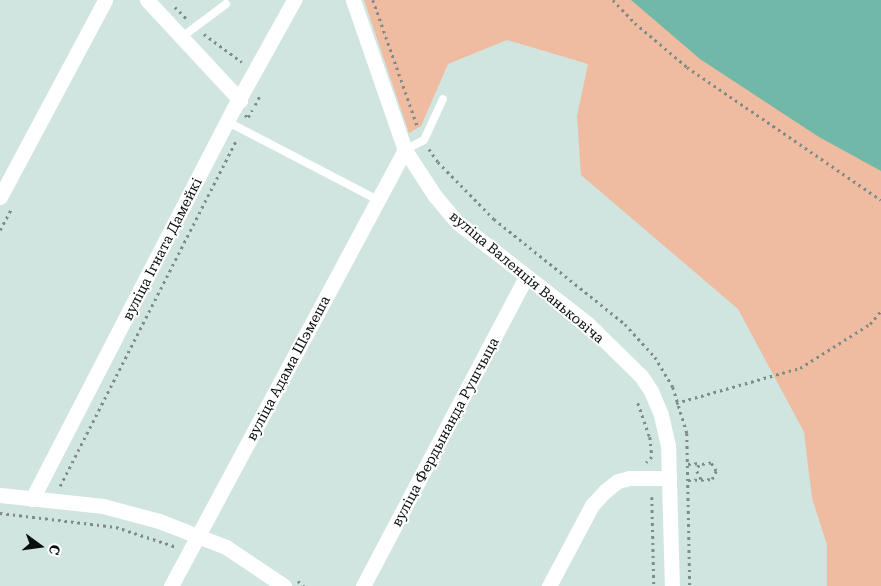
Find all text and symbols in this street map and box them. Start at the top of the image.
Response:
street label: вуліца Ігната Дамейкі [119,175,205,323]
street label: вуліца Валенція Ваньковіча [446,207,608,347]
street label: вуліца Адама Шэмеша [243,293,333,443]
street label: вуліца Фердынанда Рушчыца [388,335,502,529]
north arrow [15,521,65,571]
text: С [46,543,64,556]

